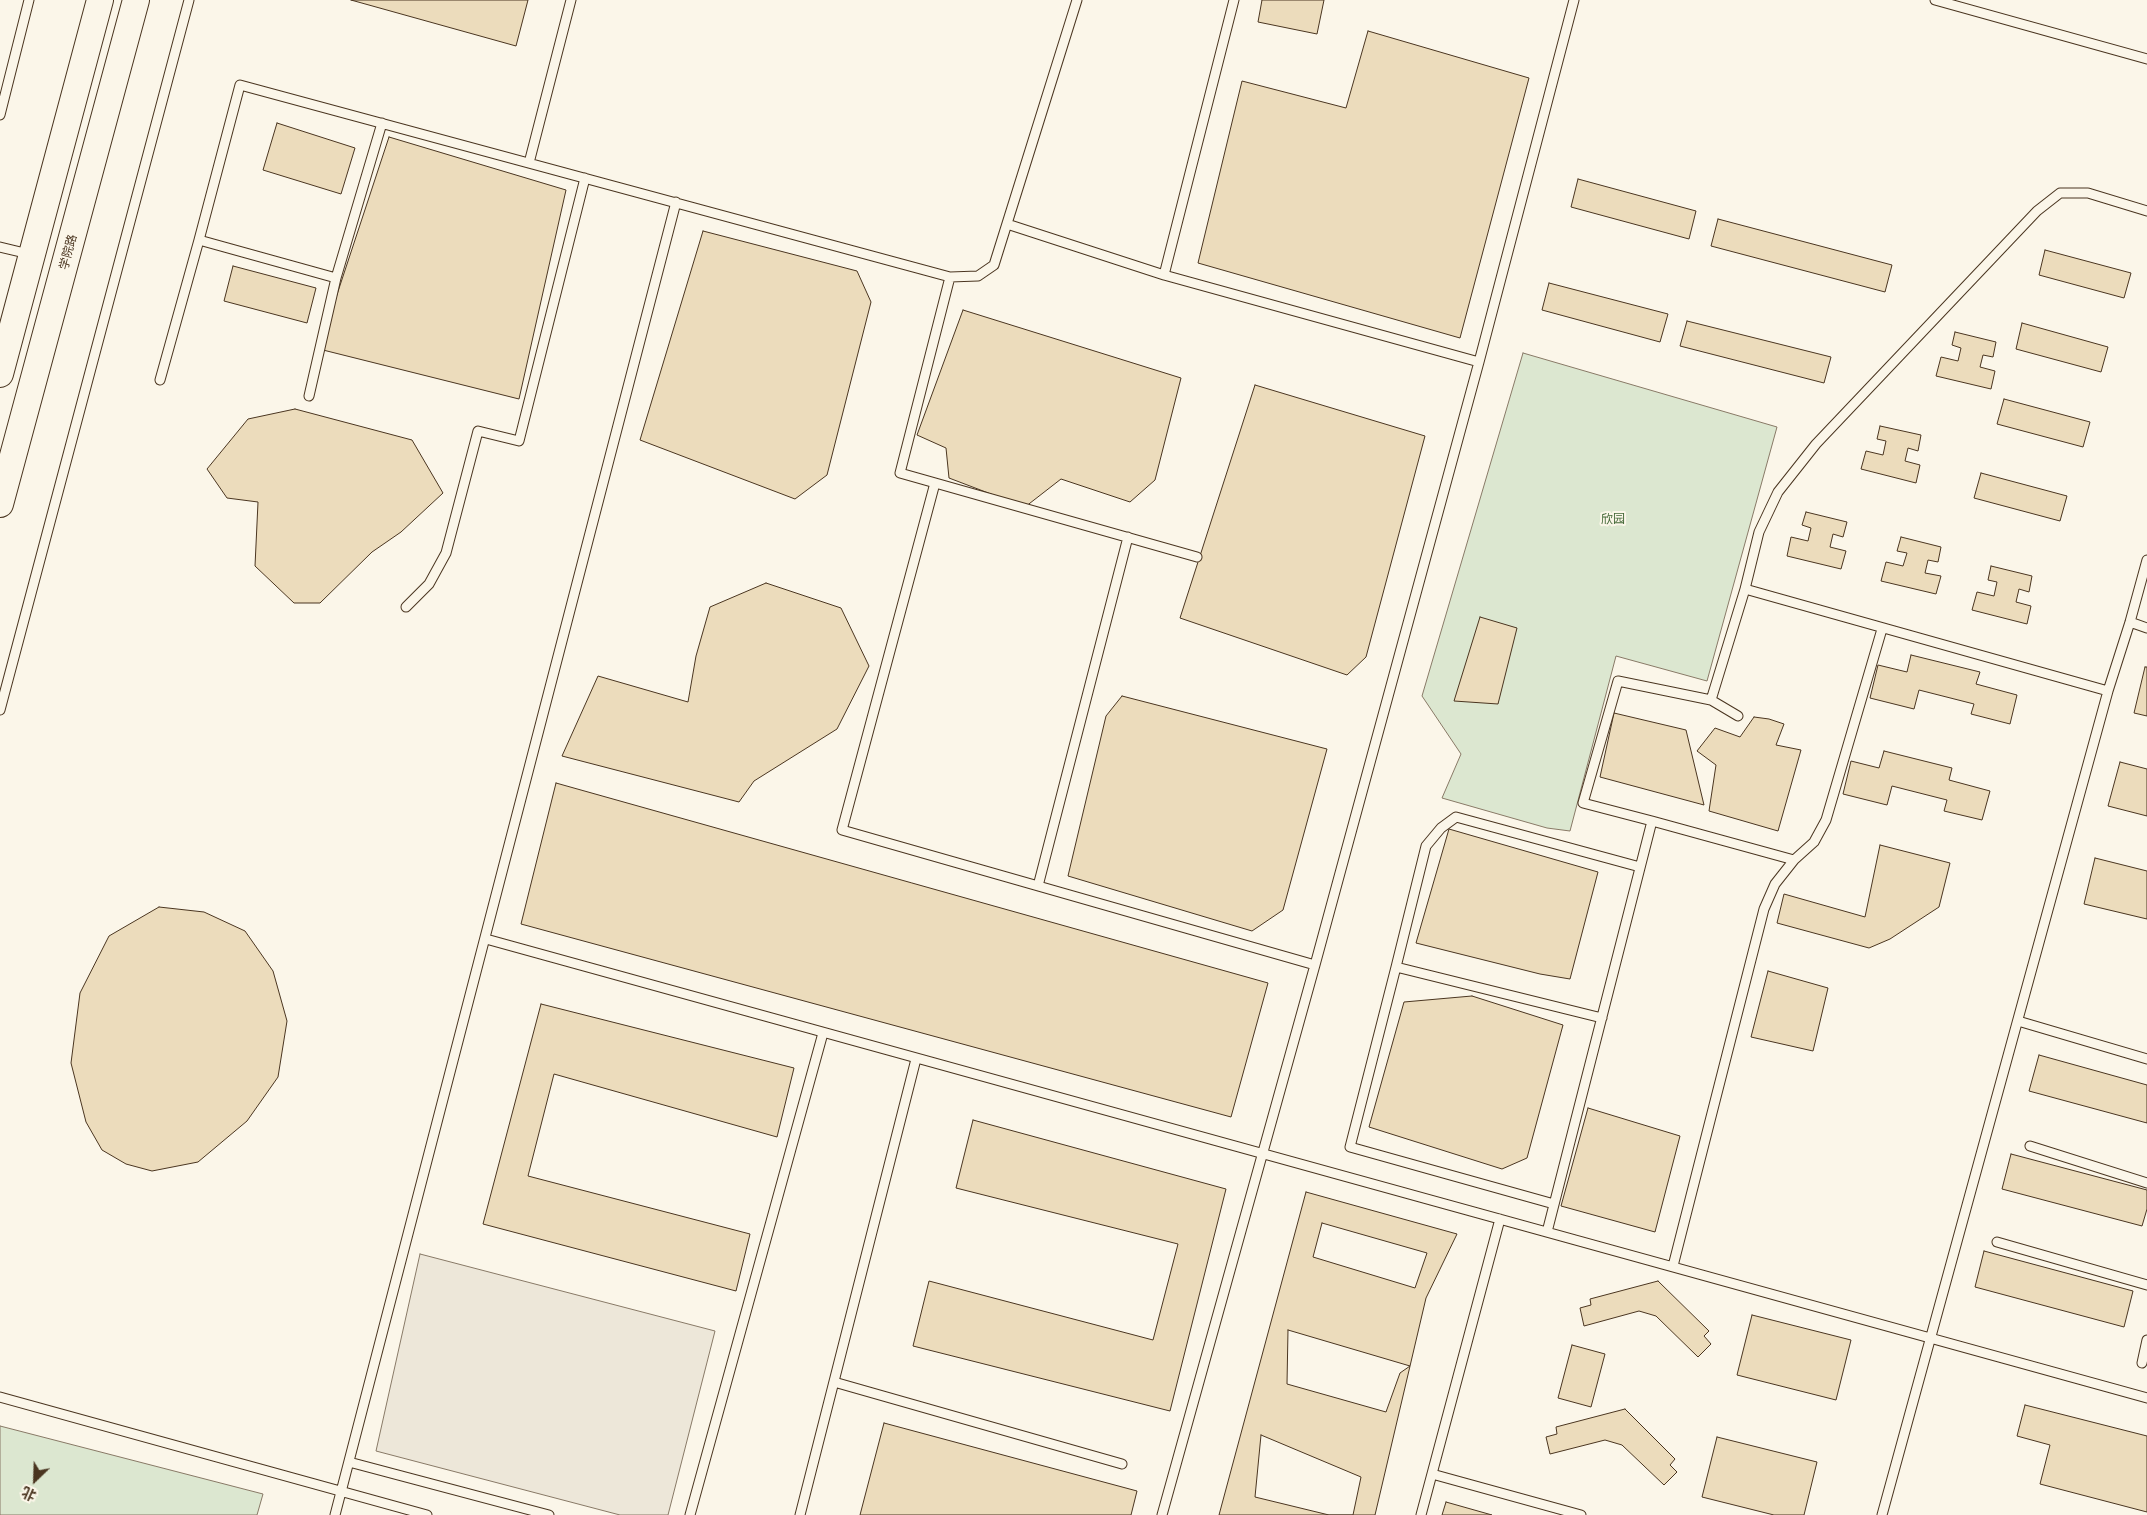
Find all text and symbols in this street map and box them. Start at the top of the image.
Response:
street label: 学院路 [56,233,80,271]
park label: 欣园 [1601,512,1625,526]
north arrow [10,1455,60,1505]
text: 北 [19,1484,39,1505]

